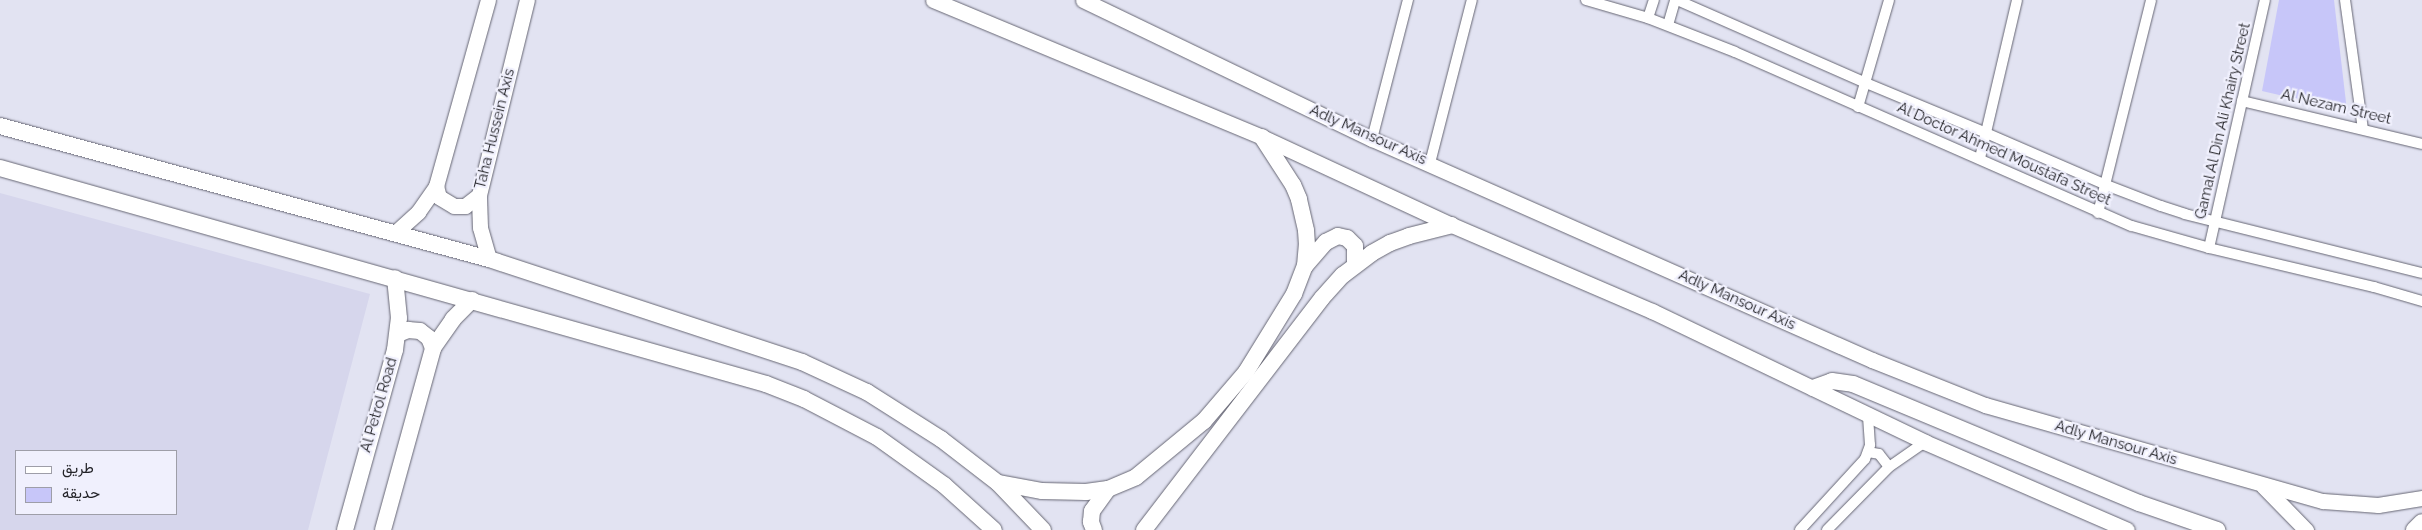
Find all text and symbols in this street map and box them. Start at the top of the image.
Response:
street label: Gamal Al Din Ali Khairy Street [2191,20,2255,222]
street label: Taha Hussein Axis [471,67,519,191]
street label: Al Nezam Street [2279,86,2393,128]
street label: Al Doctor Ahmed Moustafa Street [1894,98,2114,210]
street label: Adly Mansour Axis [1306,101,1430,169]
street label: Adly Mansour Axis [1675,266,1799,334]
street label: Al Petrol Road [357,355,401,455]
street label: Adly Mansour Axis [2052,417,2180,469]
legend [15,450,178,515]
text: طريق [62,459,94,477]
text: حديقة [62,484,100,502]

